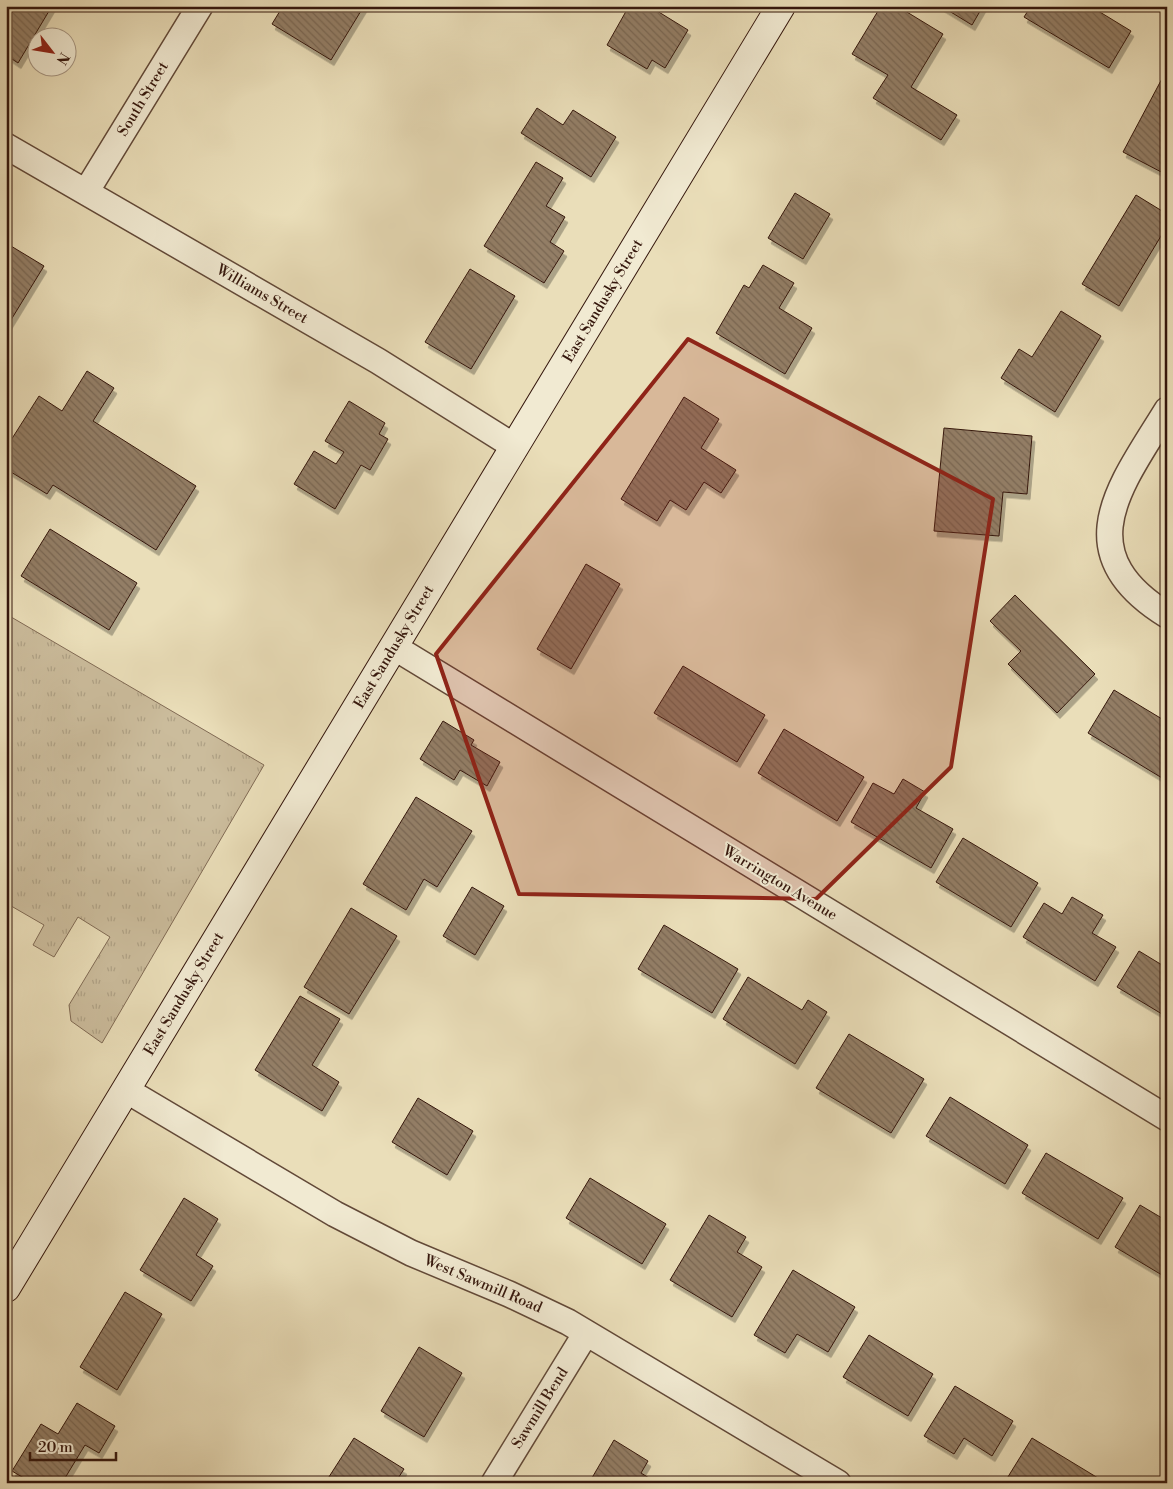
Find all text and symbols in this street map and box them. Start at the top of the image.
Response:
north arrow [28,28,78,78]
text: N [52,49,73,68]
street label: South Street [113,58,173,140]
street label: East Sandusky Street [559,235,648,366]
street label: Williams Street [212,260,312,328]
street label: East Sandusky Street [350,581,439,712]
street label: Warrington Avenue [718,841,841,925]
street label: East Sandusky Street [140,928,229,1059]
street label: West Sawmill Road [420,1250,545,1318]
street label: Sawmill Bend [508,1364,573,1452]
scale bar [30,1429,116,1461]
text: 20 m [38,1438,73,1457]

